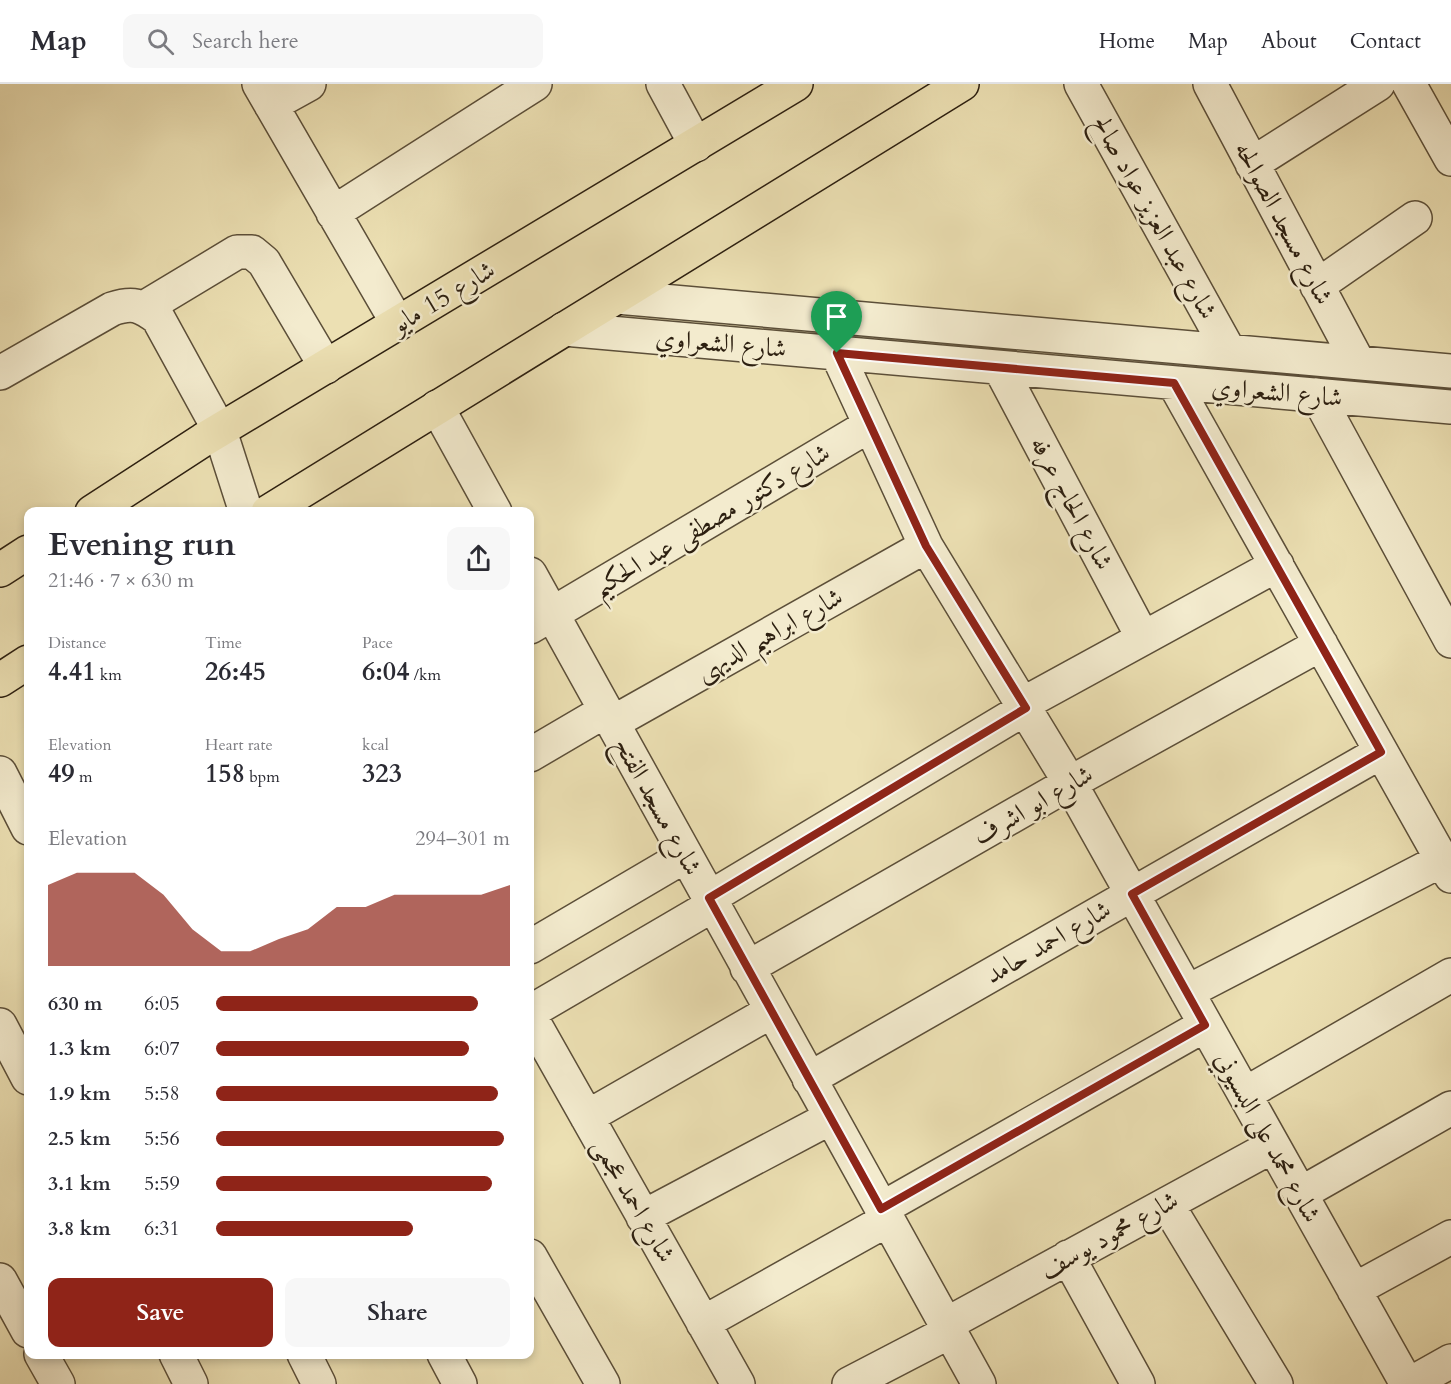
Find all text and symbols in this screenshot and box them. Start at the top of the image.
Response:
search box [123,14,543,68]
text: Map [30,22,87,60]
icon: search [144,25,177,58]
text: Search here [192,26,299,56]
text: Home [1099,27,1155,56]
text: Map [1188,27,1228,56]
text: About [1261,27,1317,56]
text: Contact [1350,27,1421,56]
street label: شارع عبد العزيز عواد صالح [1081,109,1226,327]
street label: شارع مسجد الصوالحه [1223,135,1342,313]
street label: شارع 15 مايو [382,252,504,347]
pin [811,291,862,353]
icon: arrive [820,300,853,333]
street label: شارع الشعراوي [654,320,788,370]
street label: شارع الشعراوي [1210,369,1344,419]
street label: شارع الحاج عرفه [1017,430,1122,579]
street label: شارع دكتور مصطفى عبد الحكيم [585,435,841,612]
text: Evening run [48,522,236,567]
button: share [447,527,510,590]
text: 21:46 · 7 × 630 m [48,567,194,594]
street label: شارع ابراهيم الديهى [689,579,853,696]
text: Distance [48,632,106,654]
text: Time [205,632,242,654]
text: Pace [362,632,393,654]
text: 4.41 [48,654,96,689]
text: 26:45 [205,654,266,689]
text: 6:04 [362,654,410,689]
text: km [96,664,122,686]
text: /km [410,664,441,686]
street label: شارع مسجد الفتح [600,731,710,884]
text: Elevation [48,734,112,756]
text: Heart rate [205,734,273,756]
text: kcal [362,734,389,756]
text: 49 [48,756,75,791]
text: 158 [205,756,245,791]
text: 323 [362,756,402,791]
street label: شارع ابو اشرف [967,757,1101,857]
text: m [75,766,92,788]
text: bpm [245,766,280,788]
text: Elevation [48,825,127,852]
text: 294–301 m [415,825,510,852]
street label: شارع احمد حامد [979,892,1119,996]
text: 630 m [48,990,103,1017]
text: 6:05 [144,990,180,1017]
text: 1.3 km [48,1035,111,1062]
text: 6:07 [144,1035,180,1062]
street label: شارع محمد على البسيوني [1203,1045,1329,1231]
text: 1.9 km [48,1080,111,1107]
text: 5:58 [144,1080,180,1107]
text: 2.5 km [48,1125,111,1152]
text: 5:56 [144,1125,180,1152]
street label: شارع احمد عجمى [581,1131,684,1271]
text: 3.1 km [48,1170,111,1197]
text: 5:59 [144,1170,180,1197]
street label: شارع محمود يوسف [1033,1182,1187,1291]
text: 3.8 km [48,1215,111,1242]
text: 6:31 [144,1215,180,1242]
button: Save [48,1278,273,1347]
button: Share [285,1278,510,1347]

